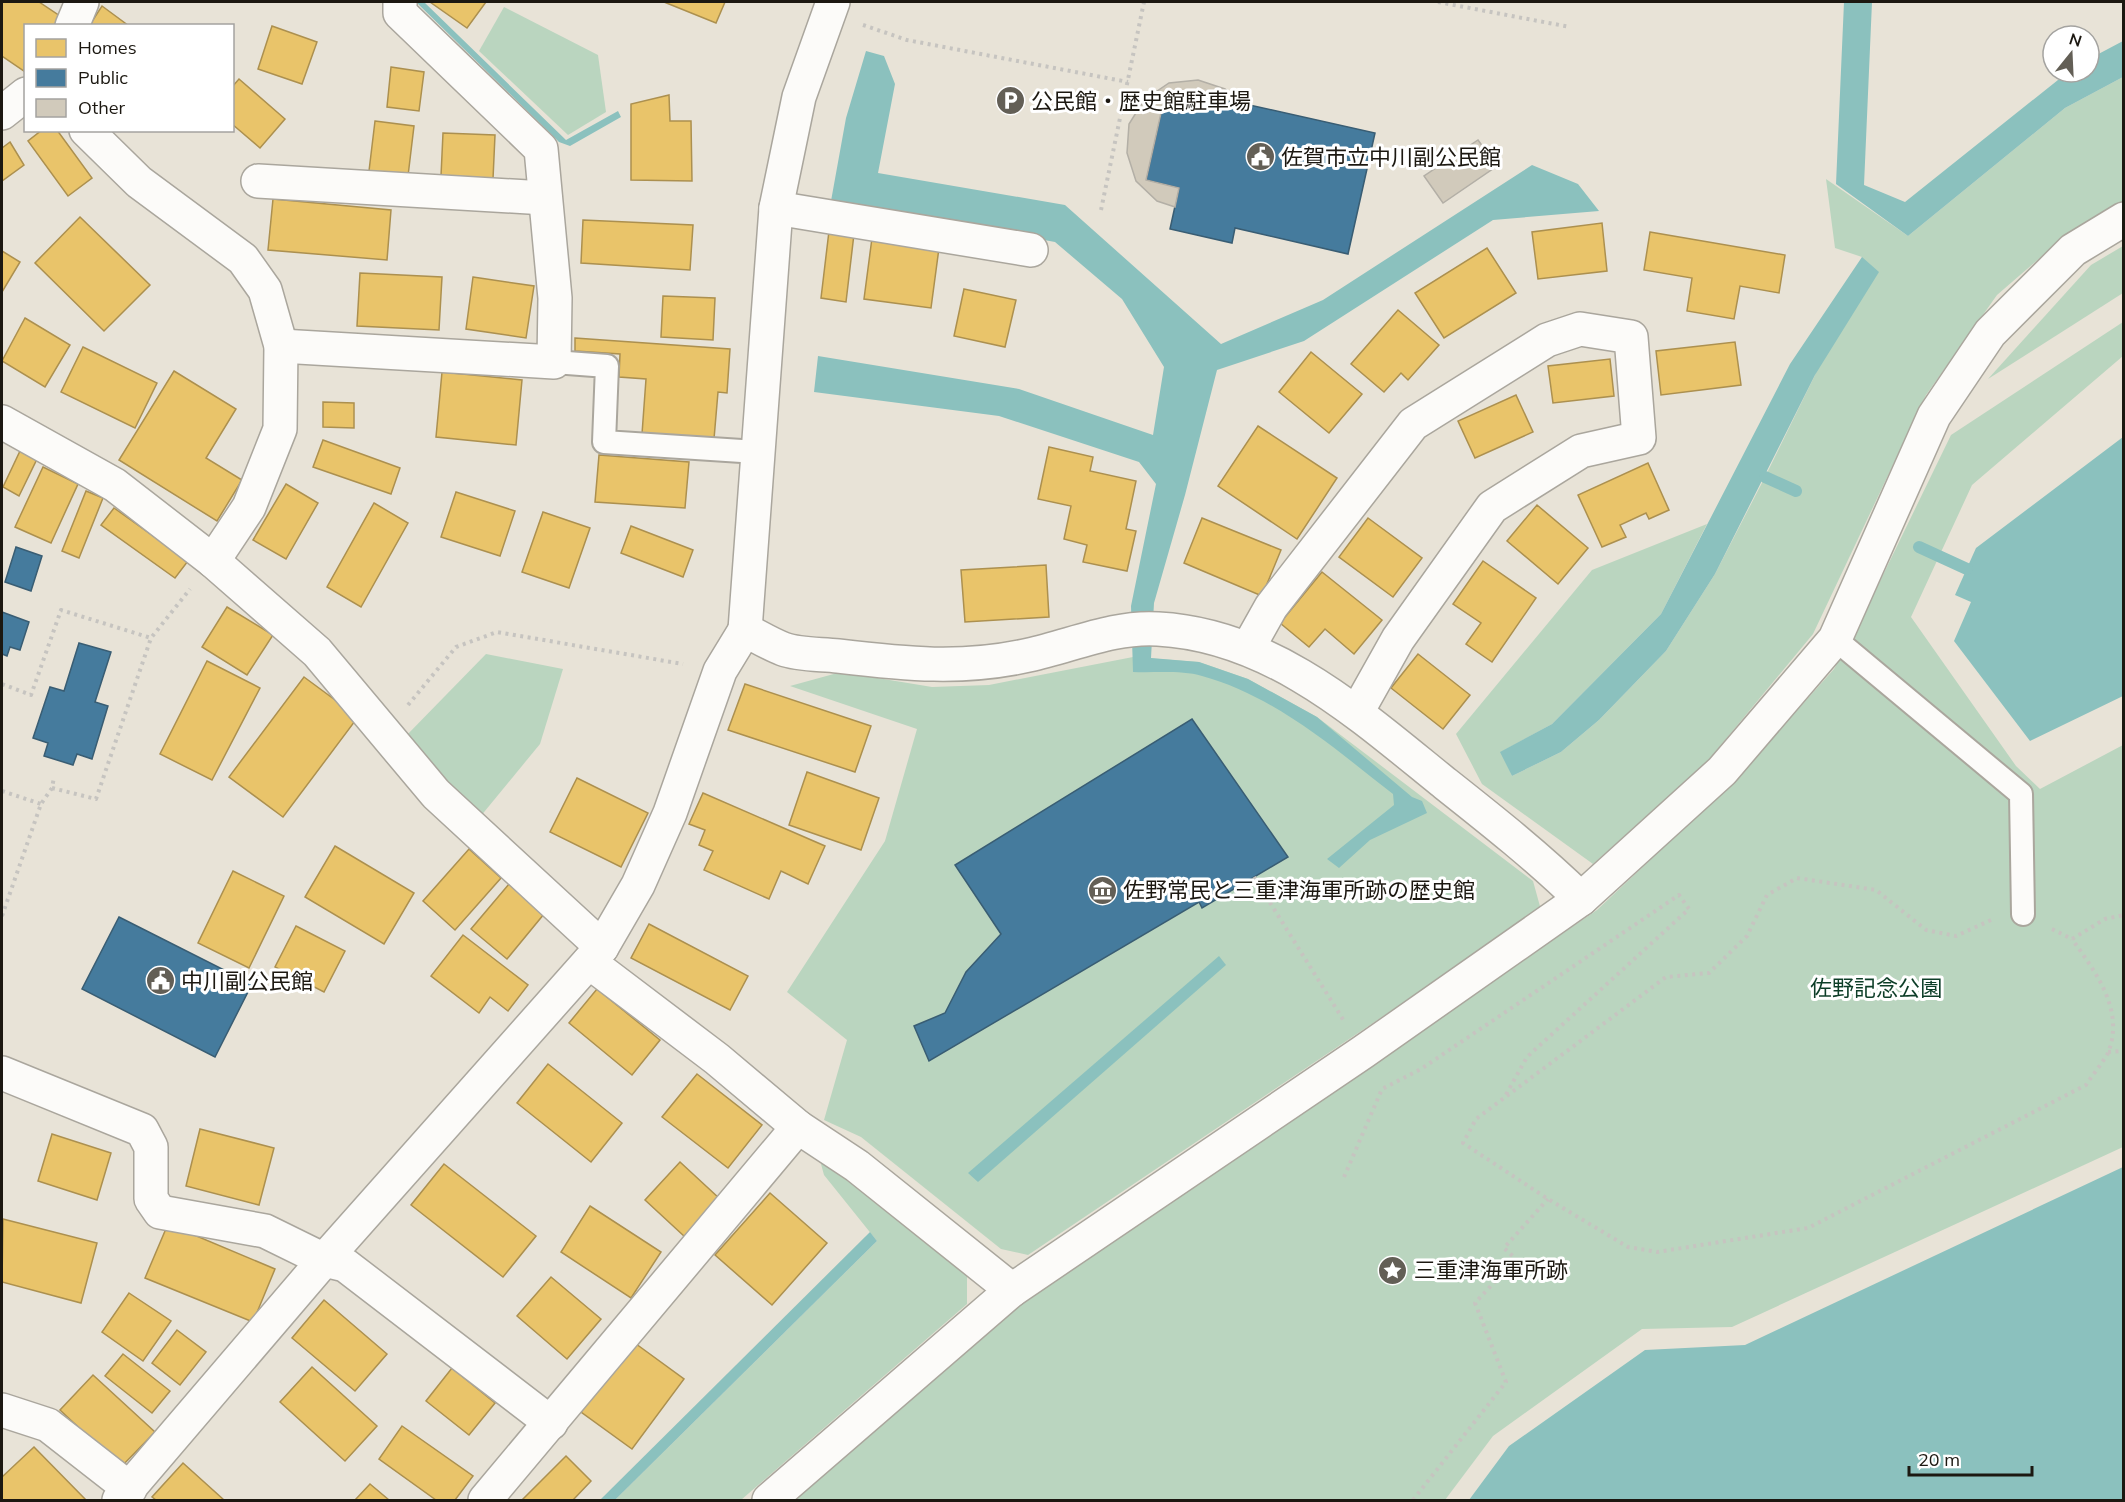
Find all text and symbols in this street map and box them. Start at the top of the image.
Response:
legend [24,24,234,132]
north arrow [2041,24,2101,84]
text: N [2067,28,2084,51]
text: Homes [78,36,137,59]
text: Public [78,66,128,89]
parking icon: 公民館・歴史館駐車場 [994,85,1026,117]
place label: 公民館・歴史館駐車場 [1031,87,1251,115]
text: Other [78,96,126,119]
public building icon: 佐賀市立中川副公民館 [1244,141,1276,173]
place label: 佐賀市立中川副公民館 [1281,143,1501,171]
museum icon: 佐野常民と三重津海軍所跡の歴史館 [1086,874,1118,906]
place label: 佐野常民と三重津海軍所跡の歴史館 [1123,876,1475,904]
public building icon: 中川副公民館 [144,965,176,997]
place label: 中川副公民館 [181,967,313,995]
park label: 佐野記念公園 [1810,974,1942,1002]
place icon: 三重津海軍所跡 [1377,1254,1409,1286]
place label: 三重津海軍所跡 [1414,1256,1568,1284]
scale bar [1909,1439,2032,1477]
text: 20 m [1918,1448,1960,1471]

